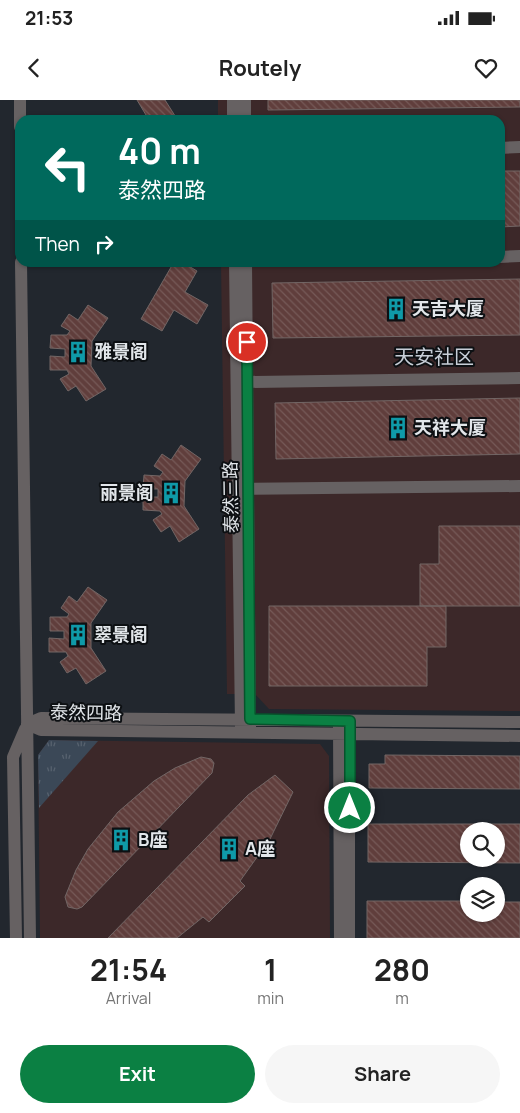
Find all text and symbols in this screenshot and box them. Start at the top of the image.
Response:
text: 21:53 [25,5,73,31]
text: Routely [219,53,301,83]
icon: back [20,54,48,82]
icon: heart [472,54,500,82]
text: 40 m [118,127,201,175]
icon: left [35,135,100,200]
text: 泰然四路 [118,175,206,205]
icon: right [90,230,118,258]
text: Then [35,231,80,257]
building icon: 天吉大厦 [383,296,409,322]
place label: 天吉大厦 [412,296,484,320]
pin [226,321,268,363]
icon: arrive [233,328,261,356]
building icon: 雅景阁 [65,339,91,365]
place label: 雅景阁 [94,339,148,363]
district label: 天安社区 [394,343,474,370]
building icon: 天祥大厦 [385,415,411,441]
place label: 天祥大厦 [414,415,486,439]
street label: 泰然三路 [217,461,243,533]
place label: 丽景阁 [100,480,154,504]
building icon: 丽景阁 [158,480,184,506]
building icon: 翠景阁 [65,622,91,648]
place label: 翠景阁 [94,622,148,646]
street label: 泰然四路 [50,699,122,725]
position arrow [323,781,375,833]
map controls [460,822,505,922]
button: search [460,822,505,867]
building icon: B座 [108,827,134,853]
place label: B座 [138,827,167,851]
building icon: A座 [216,836,242,862]
place label: A座 [245,836,275,860]
button: layers [460,877,505,922]
text: 21:54 [90,949,167,990]
text: 1 [264,949,277,990]
text: 280 [374,949,430,990]
text: Arrival [106,987,151,1009]
text: min [257,987,284,1009]
text: m [395,987,409,1009]
button: Exit [20,1045,255,1103]
button: Share [265,1045,500,1103]

